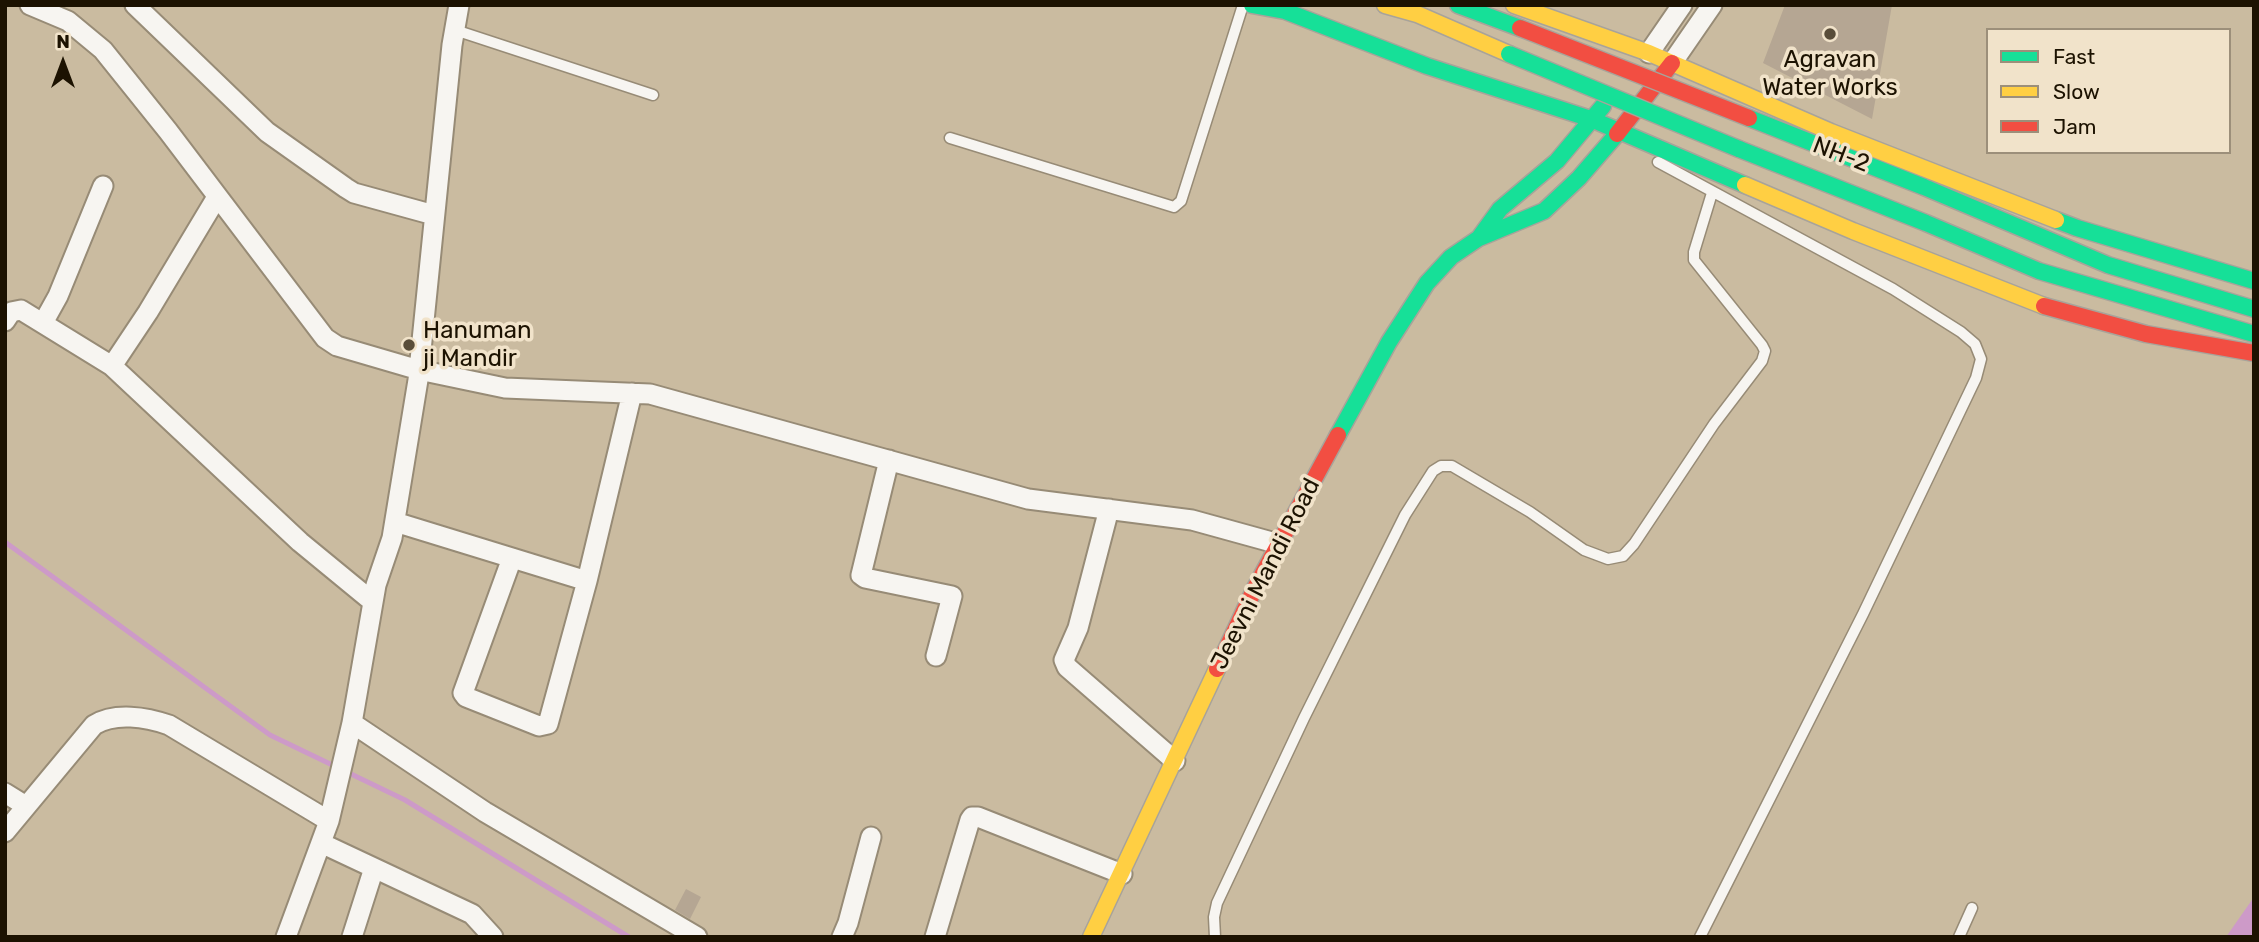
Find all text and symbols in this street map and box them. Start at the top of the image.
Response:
marker: Agravan Water Works [1822,26,1838,42]
north arrow [28,28,98,98]
legend [1986,28,2231,154]
text: N [56,30,70,53]
text: Fast [2053,44,2095,69]
place label: Agravan Water Works [1762,46,1898,102]
text: Slow [2053,79,2100,104]
text: Jam [2053,114,2097,139]
street label: NH-2 [1809,131,1873,179]
place label: Hanuman ji Mandir [423,317,532,373]
marker: Hanuman ji Mandir [401,337,417,353]
street label: Jeevni Mandi Road [1205,474,1327,674]

